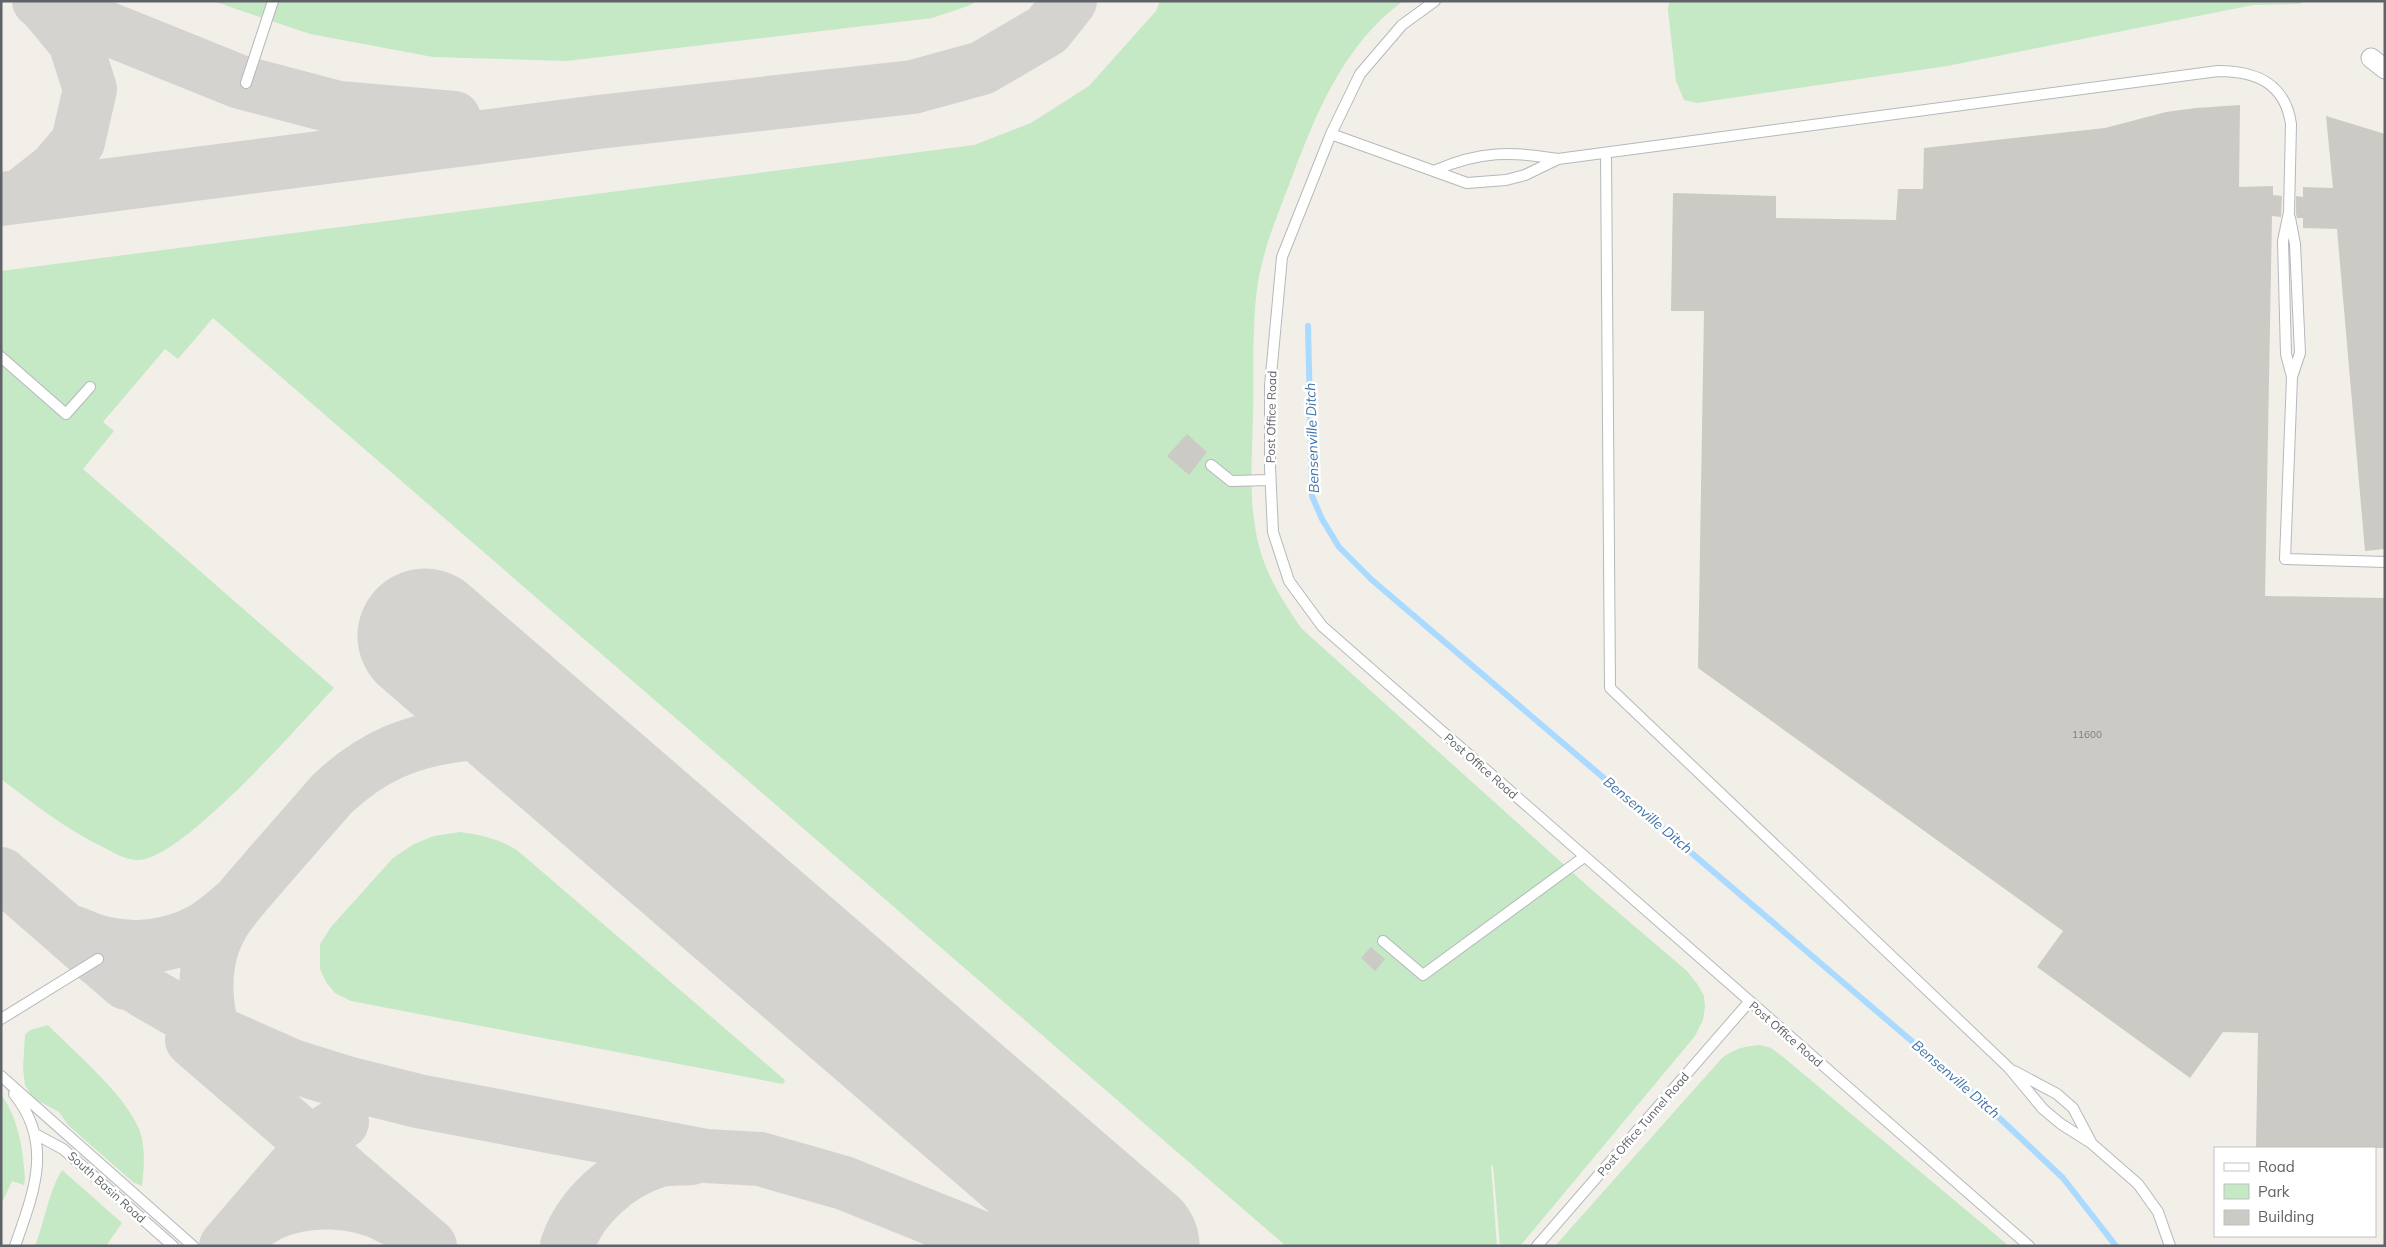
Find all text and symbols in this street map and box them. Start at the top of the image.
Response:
street label: Post Office Road [1263,371,1279,463]
water label: Bensenville Ditch [1301,382,1323,494]
house number: 11600 [2072,728,2102,741]
street label: Post Office Road [1441,730,1521,802]
water label: Bensenville Ditch [1600,773,1696,857]
street label: Post Office Road [1746,998,1826,1070]
water label: Bensenville Ditch [1908,1036,2004,1122]
street label: Post Office Tunnel Road [1594,1069,1692,1179]
legend [2214,1147,2376,1237]
street label: South Basin Road [65,1148,149,1226]
text: Road [2258,1157,2295,1176]
text: Park [2258,1182,2290,1201]
text: Building [2258,1207,2314,1226]

